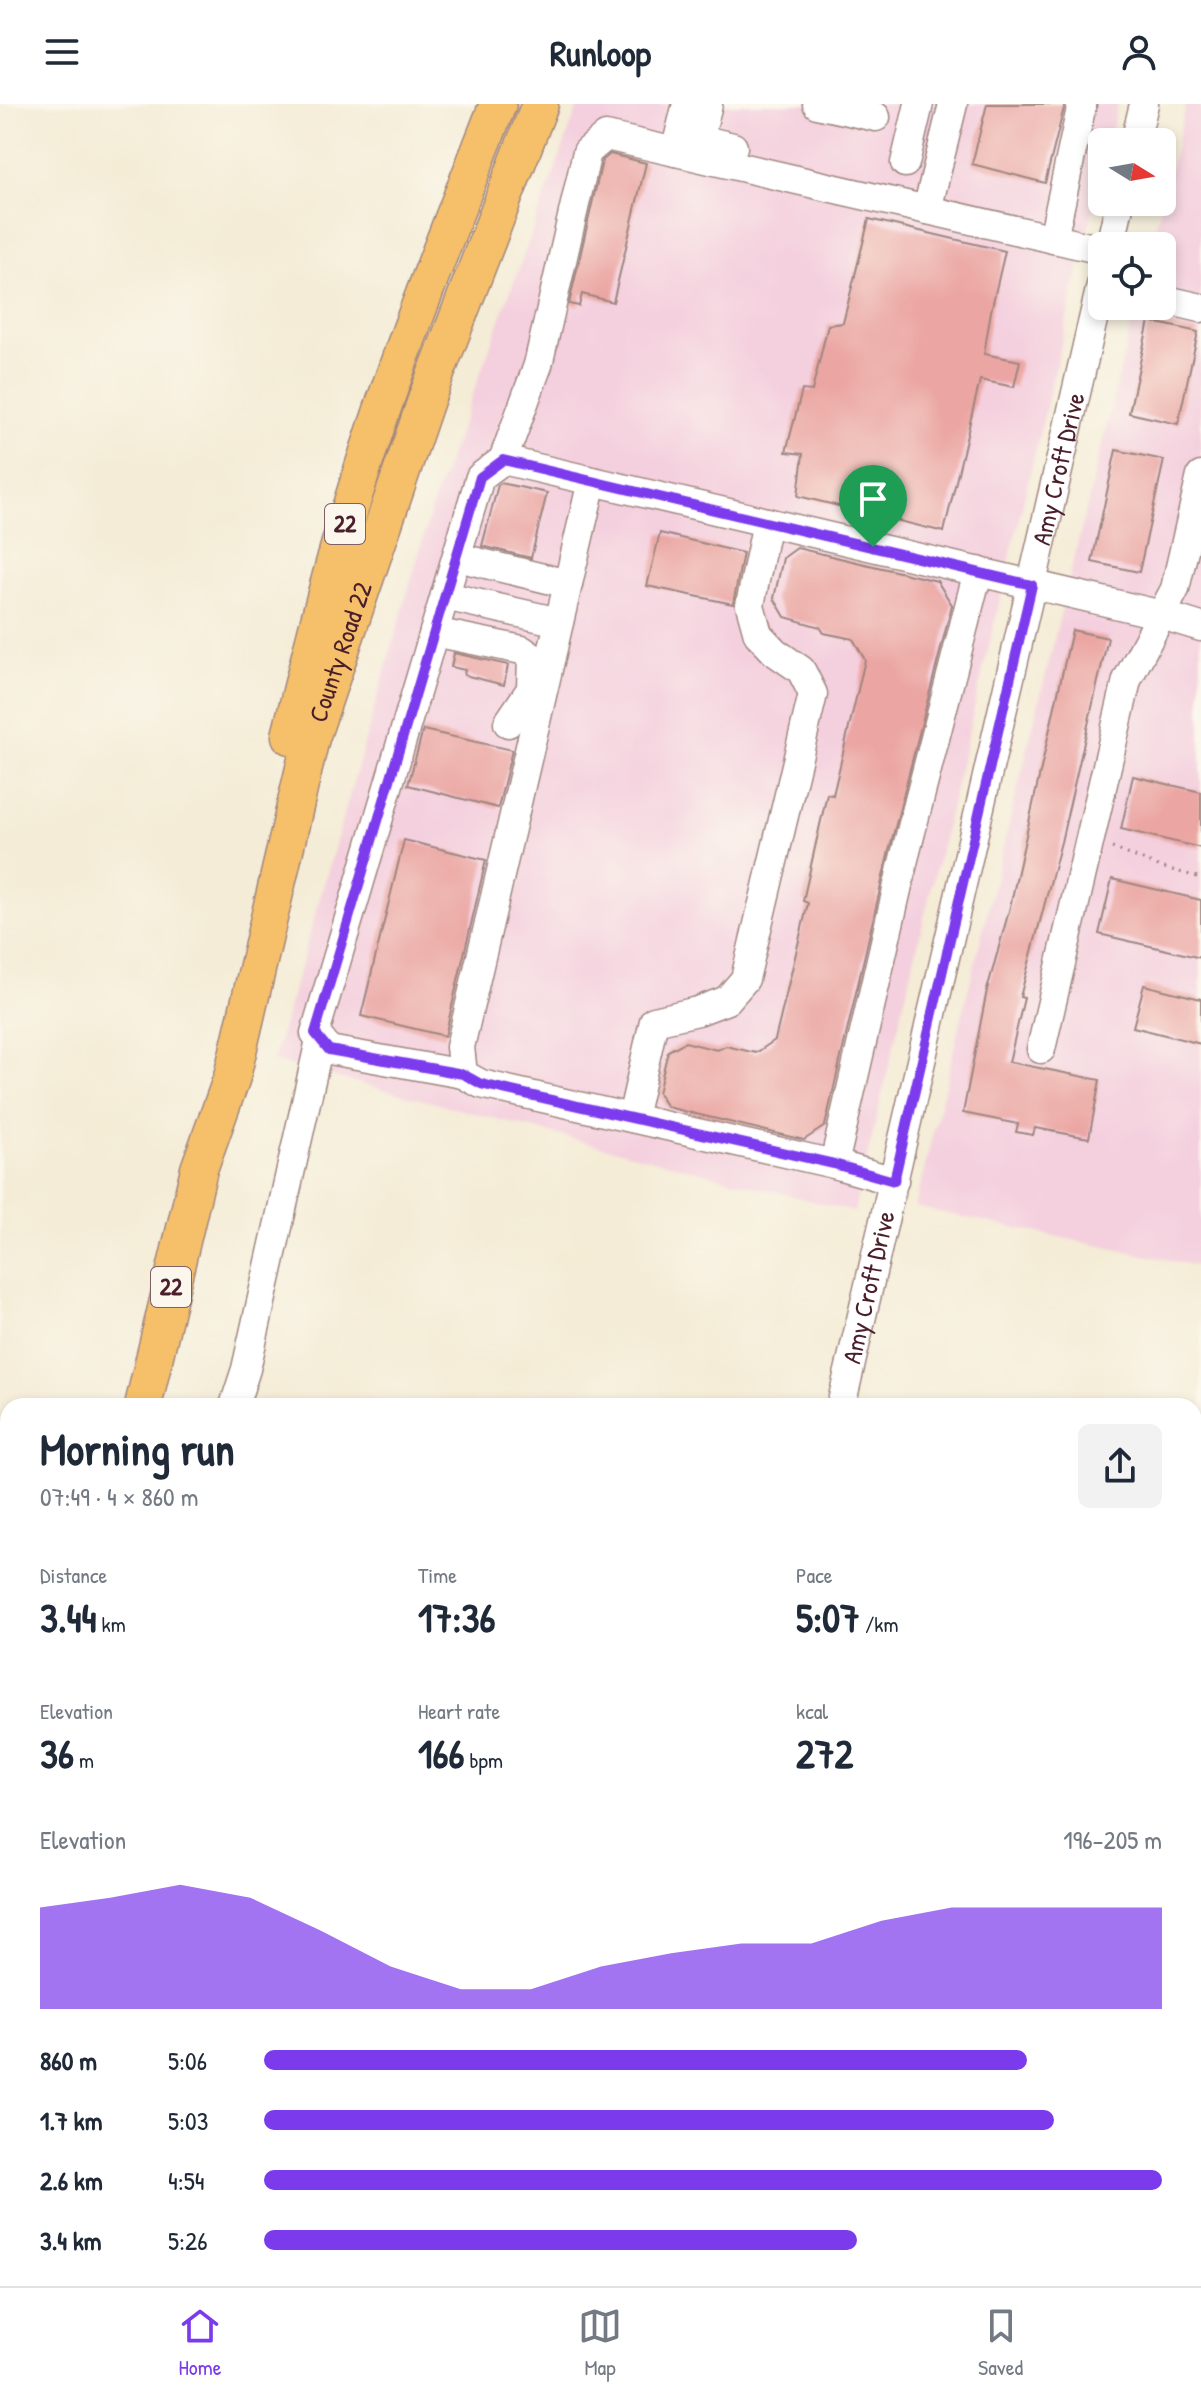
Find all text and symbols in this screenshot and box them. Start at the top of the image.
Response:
text: Runloop [550,28,651,77]
icon: menu [40,30,84,74]
icon: person [1117,30,1161,74]
north arrow [1088,128,1176,216]
map controls [1088,128,1176,320]
button: locate [1088,232,1176,320]
street label: Amy Croft Drive [1023,389,1093,548]
pin [839,465,907,547]
icon: arrive [851,477,895,521]
road number: 22 [325,504,365,544]
street label: County Road 22 [300,577,380,727]
street label: Amy Croft Drive [833,1207,903,1367]
road number: 22 [151,1267,191,1307]
text: Morning run [40,1419,235,1479]
button: share [1078,1424,1162,1508]
text: 07:49 · 4 × 860 m [40,1479,198,1514]
text: Distance [40,1560,107,1590]
text: Time [418,1560,457,1590]
text: Pace [796,1560,833,1590]
text: 3.44 [40,1590,96,1644]
text: 17:36 [418,1590,495,1644]
text: 5:07 [796,1590,860,1644]
text: km [96,1609,126,1639]
text: /km [860,1609,898,1639]
text: Elevation [40,1696,113,1726]
text: Heart rate [418,1696,500,1726]
text: kcal [796,1696,828,1726]
text: 36 [40,1726,74,1780]
text: 166 [418,1726,464,1780]
text: 272 [796,1726,853,1780]
text: m [74,1745,94,1775]
text: bpm [464,1745,503,1775]
text: Elevation [40,1822,126,1857]
text: 196–205 m [1063,1822,1162,1857]
text: 860 m [40,2043,97,2078]
text: 5:06 [168,2043,207,2078]
text: 1.7 km [40,2103,102,2138]
text: 5:03 [168,2103,208,2138]
text: 2.6 km [40,2163,103,2198]
text: 4:54 [168,2163,205,2198]
text: 3.4 km [40,2223,101,2258]
text: 5:26 [168,2223,208,2258]
tab: Home [178,2304,222,2382]
tab: Map [578,2304,622,2382]
tab: Saved [978,2304,1023,2382]

